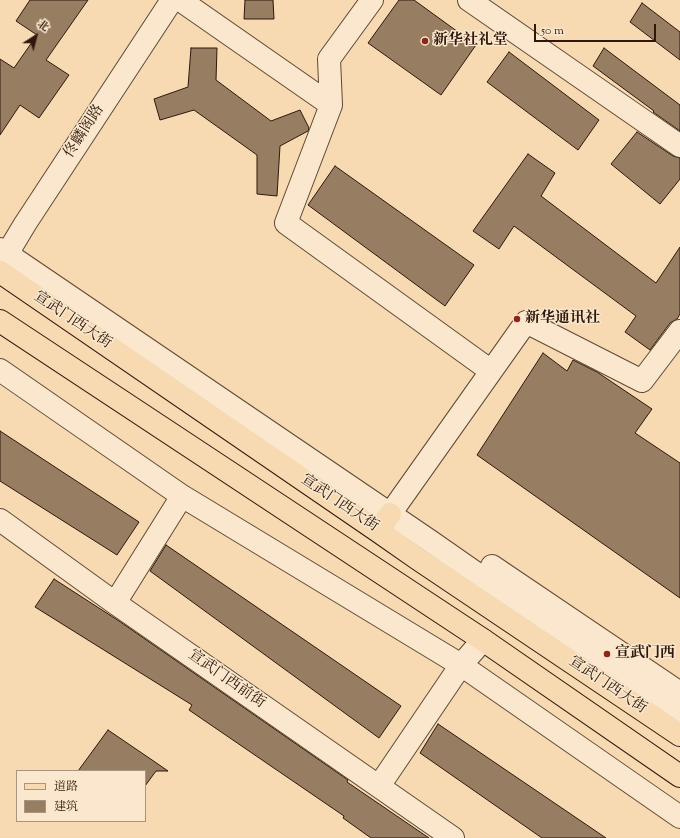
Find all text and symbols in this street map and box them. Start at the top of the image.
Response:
north arrow [16,16,56,56]
scale bar [536,16,658,42]
text: 北 [34,17,52,36]
text: 50 m [541,22,564,40]
place label: 新华社礼堂 [433,32,508,50]
marker: 新华社礼堂 [420,36,430,46]
street label: 佟麟阁路 [61,102,109,162]
street label: 宣武门西大街 [30,288,114,354]
place label: 新华通讯社 [525,310,600,328]
marker: 新华通讯社 [512,314,522,324]
street label: 宣武门西大街 [297,471,381,537]
place label: 宣武门西 [615,645,675,663]
street label: 宣武门西前街 [184,647,268,713]
marker: 宣武门西 [602,649,612,659]
street label: 宣武门西大街 [565,653,649,719]
legend [16,770,146,822]
text: 道路 [54,778,78,796]
text: 建筑 [54,798,78,816]

